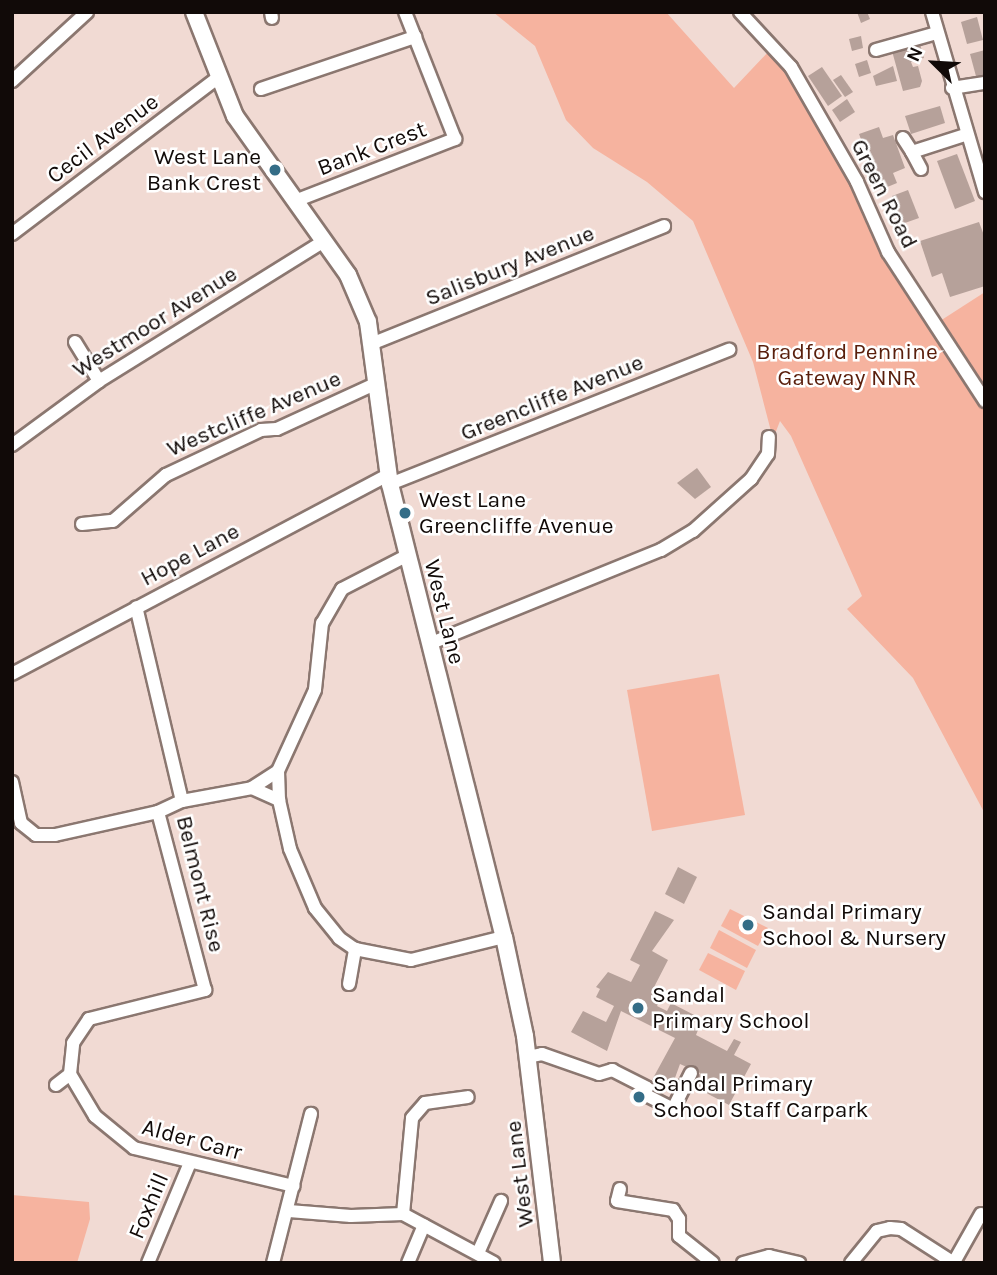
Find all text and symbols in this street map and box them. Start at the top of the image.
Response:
north arrow [899,28,969,98]
text: N [902,44,928,65]
street label: Cecil Avenue [42,88,164,190]
street label: Bank Crest [314,116,430,182]
street label: Green Road [845,135,923,253]
place label: West Lane Bank Crest [147,143,261,197]
marker: West Lane Bank Crest [267,162,283,178]
street label: Salisbury Avenue [422,220,598,312]
street label: Westmoor Avenue [68,260,242,384]
park label: Bradford Pennine Gateway NNR [756,338,938,392]
street label: Greencliffe Avenue [457,349,647,447]
street label: Westcliffe Avenue [163,365,345,463]
place label: West Lane Greencliffe Avenue [419,486,614,540]
marker: West Lane Greencliffe Avenue [397,505,413,521]
street label: Hope Lane [136,518,244,592]
street label: West Lane [418,557,470,667]
street label: Belmont Rise [170,813,230,955]
place label: Sandal Primary School & Nursery [762,898,946,952]
marker: Sandal Primary School & Nursery [740,917,756,933]
place label: Sandal Primary School [652,981,810,1035]
marker: Sandal Primary School [630,1000,646,1016]
place label: Sandal Primary School Staff Carpark [653,1070,869,1124]
marker: Sandal Primary School Staff Carpark [631,1089,647,1105]
street label: Alder Carr [139,1113,245,1167]
street label: West Lane [500,1119,540,1229]
street label: Foxhill [123,1169,175,1243]

